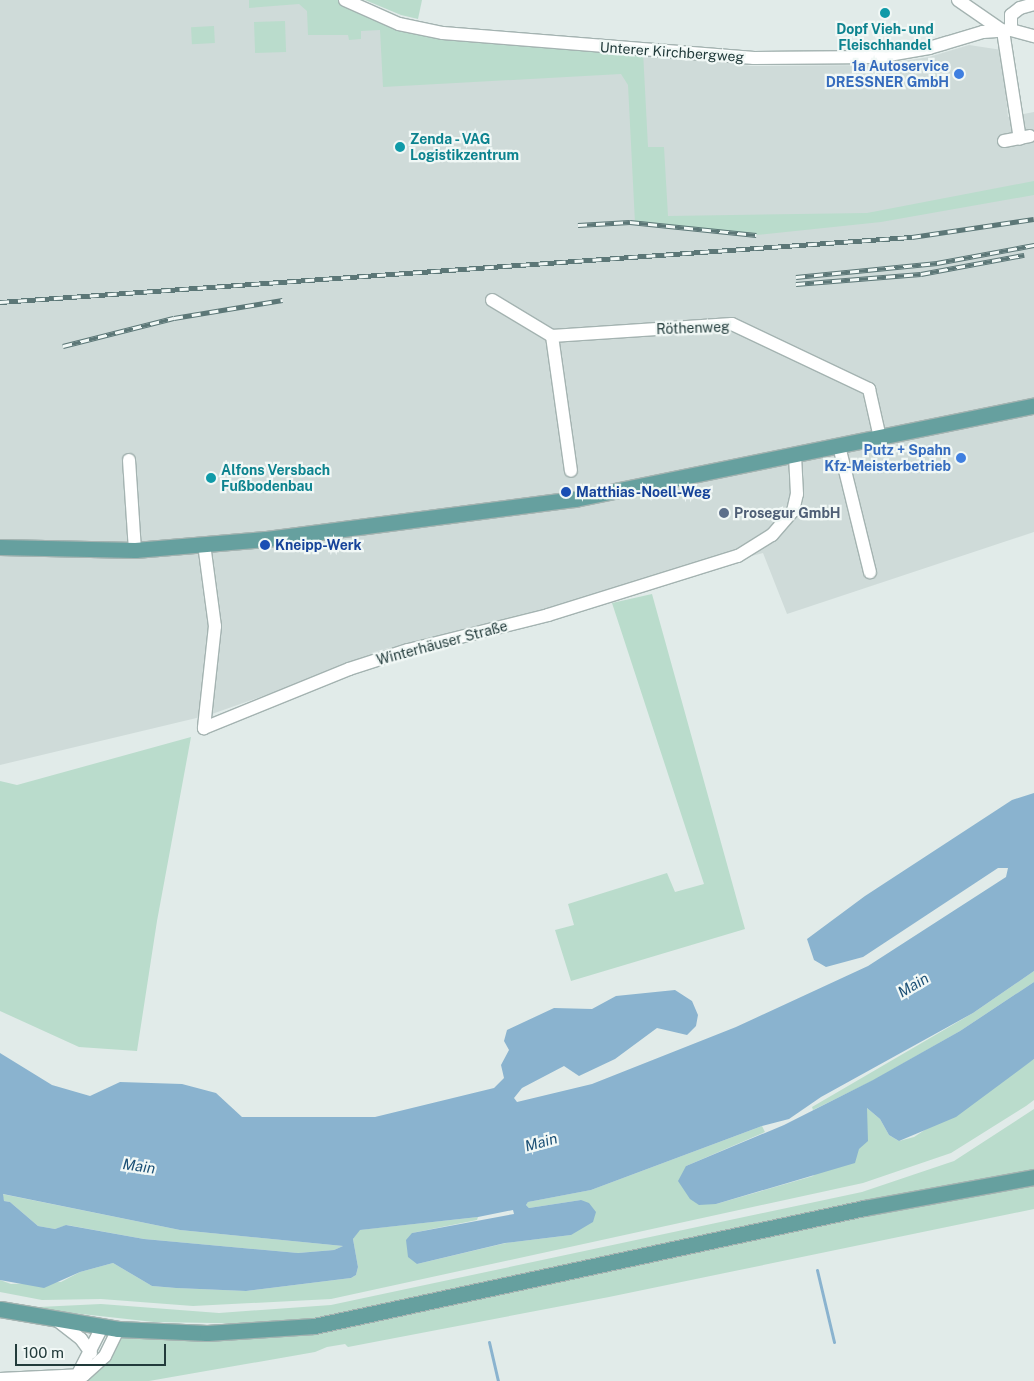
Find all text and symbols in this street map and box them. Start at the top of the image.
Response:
marker: Dopf Vieh- und Fleischhandel [879,7,891,19]
place label: Dopf Vieh- und Fleischhandel [836,21,934,54]
street label: Unterer Kirchbergweg [599,39,745,65]
place label: 1a Autoservice DRESSNER GmbH [826,58,949,90]
marker: 1a Autoservice DRESSNER GmbH [953,68,965,80]
place label: Zenda - VAG Logistikzentrum [410,131,519,164]
marker: Zenda - VAG Logistikzentrum [394,141,406,153]
street label: Röthenweg [656,318,730,338]
place label: Putz + Spahn Kfz-Meisterbetrieb [824,442,951,474]
marker: Putz + Spahn Kfz-Meisterbetrieb [955,452,967,464]
place label: Alfons Versbach Fußbodenbau [221,462,330,494]
marker: Alfons Versbach Fußbodenbau [205,472,217,484]
place label: Matthias-Noell-Weg [576,484,711,500]
marker: Matthias-Noell-Weg [560,486,572,498]
place label: Prosegur GmbH [734,505,841,521]
marker: Prosegur GmbH [718,507,730,519]
place label: Kneipp-Werk [275,537,362,553]
marker: Kneipp-Werk [259,539,271,551]
street label: Winterhäuser Straße [375,617,509,669]
water label: Main [894,969,932,1001]
water label: Main [523,1129,559,1155]
water label: Main [121,1155,157,1177]
scale bar [18,1334,169,1366]
text: 100 m [23,1344,64,1361]

